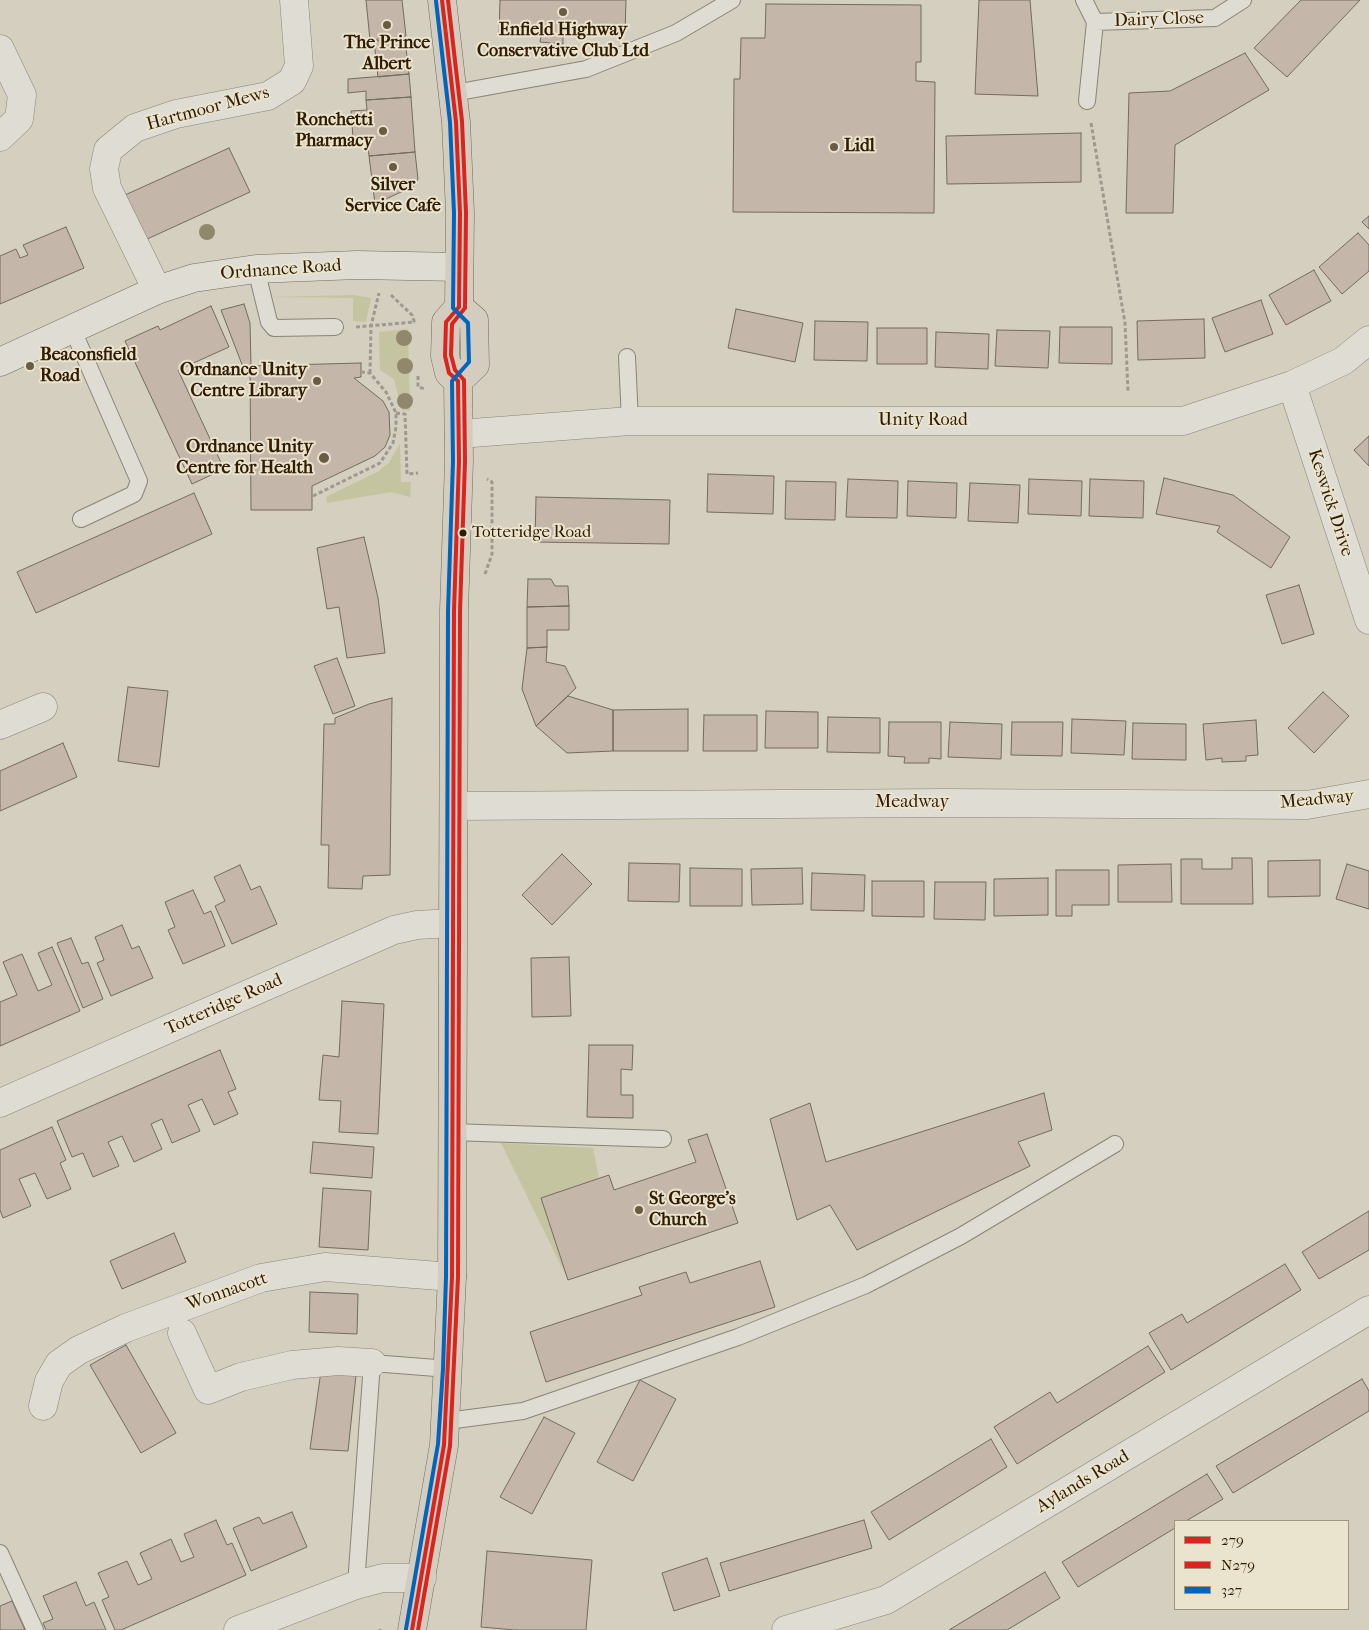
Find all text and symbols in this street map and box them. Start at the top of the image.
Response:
marker: Enfield Highway Conservative Club Ltd [557,6,569,18]
street label: Dairy Close [1114,8,1204,32]
marker: The Prince Albert [381,19,393,31]
place label: Enfield Highway Conservative Club Ltd [477,20,649,62]
place label: The Prince Albert [344,33,430,76]
street label: Hartmoor Mews [144,82,272,136]
place label: Ronchetti Pharmacy [295,110,373,152]
marker: Ronchetti Pharmacy [377,125,389,137]
place label: Lidl [844,136,875,158]
marker: Lidl [828,141,840,153]
marker: Silver Service Cafe [387,161,399,173]
place label: Silver Service Cafe [345,175,441,218]
street label: Ordnance Road [220,255,342,285]
place label: Beaconsfield Road [40,345,136,388]
marker: Beaconsfield Road [24,360,36,372]
place label: Ordnance Unity Centre Library [180,360,307,402]
marker: Ordnance Unity Centre Library [311,375,323,387]
street label: Unity Road [878,410,968,432]
place label: Ordnance Unity Centre for Health [176,437,313,479]
street label: Keswick Drive [1302,446,1358,560]
marker: Ordnance Unity Centre for Health [317,451,331,465]
place label: Totteridge Road [472,523,591,543]
marker: Totteridge Road [458,528,468,538]
street label: Meadway [1279,786,1355,814]
street label: Meadway [875,792,949,814]
street label: Totteridge Road [162,969,286,1041]
place label: St George's Church [649,1189,736,1232]
marker: St George's Church [633,1204,645,1216]
street label: Wonnacott [184,1268,270,1316]
street label: Aylands Road [1033,1446,1133,1518]
legend [1174,1520,1349,1610]
text: 279 [1221,1531,1244,1549]
text: N279 [1221,1556,1255,1574]
text: 327 [1221,1581,1242,1599]

